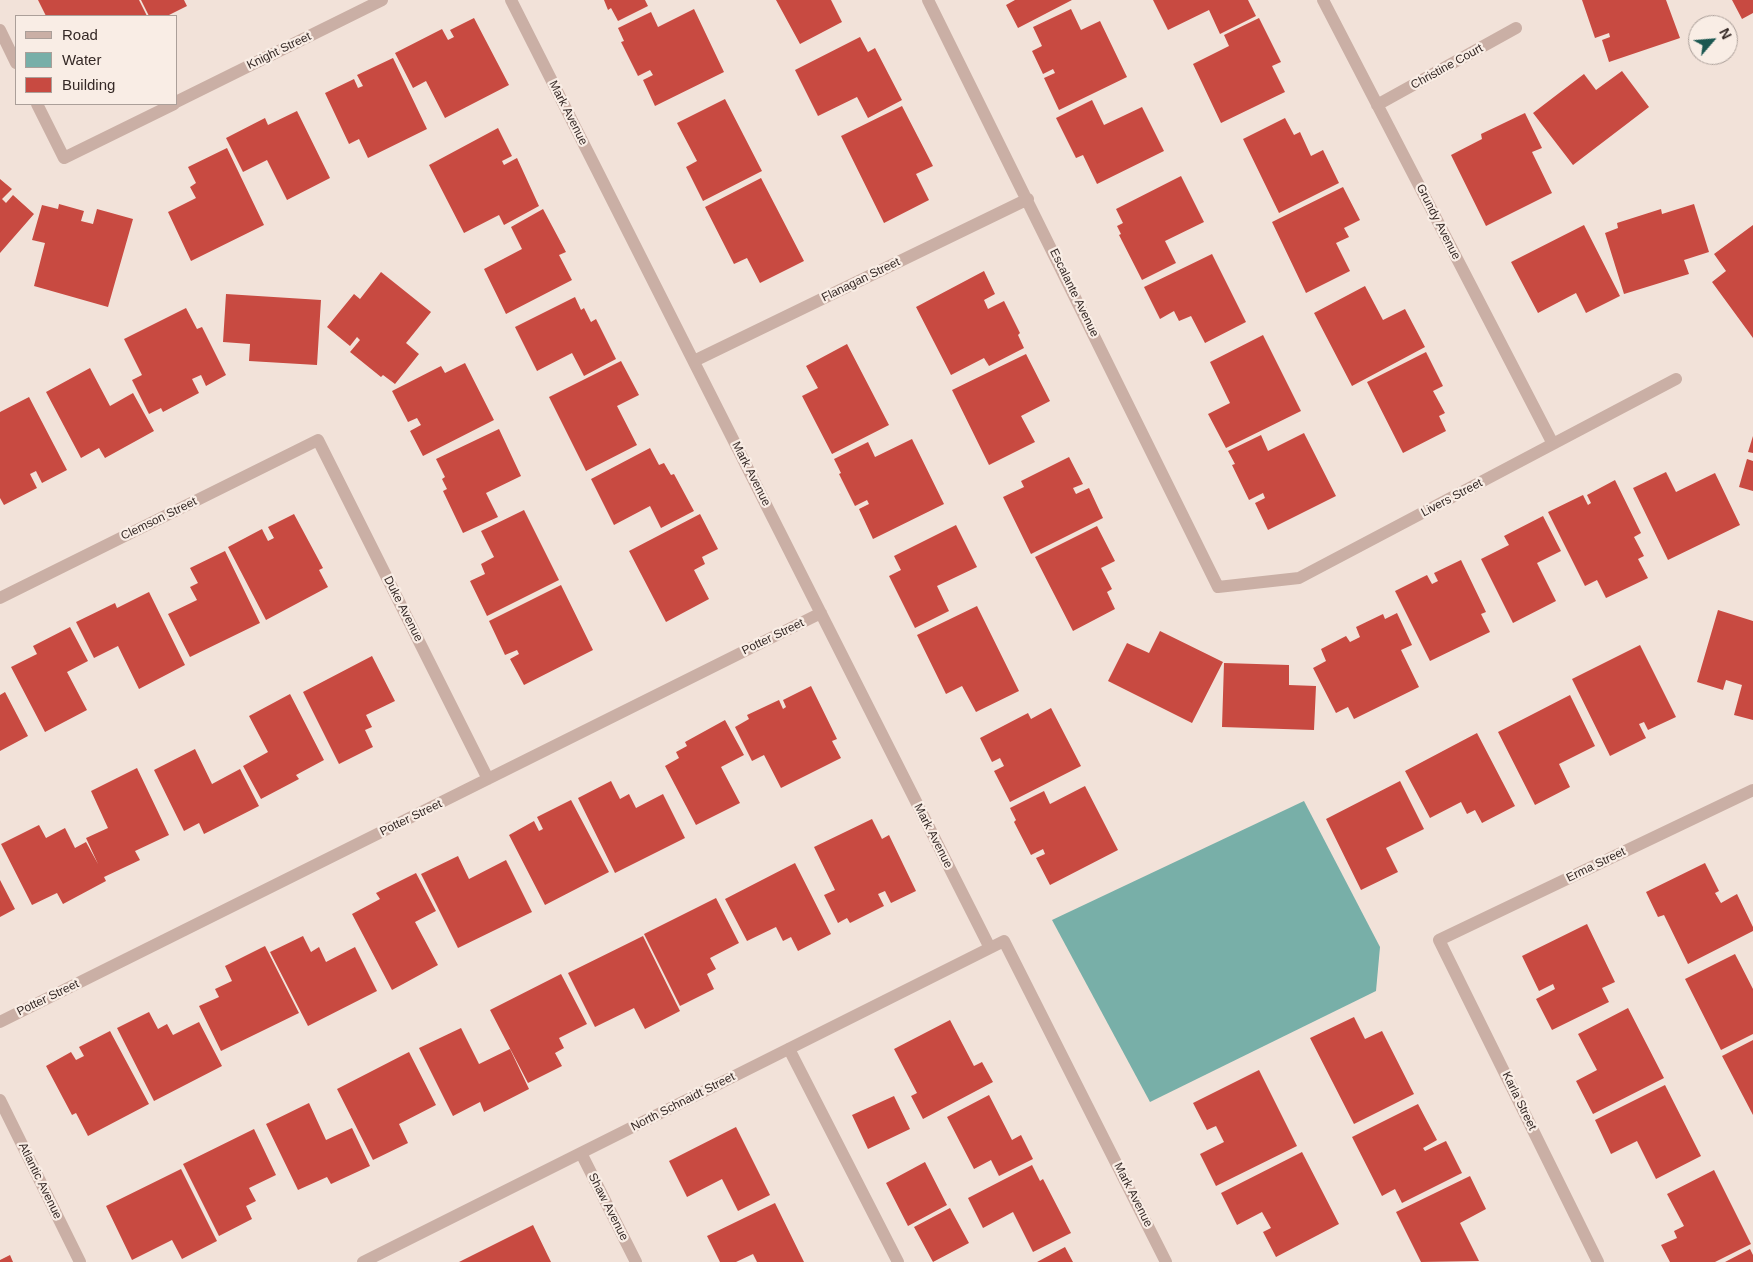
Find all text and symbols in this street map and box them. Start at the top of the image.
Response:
legend [15,15,178,105]
north arrow [1688,15,1738,65]
text: Road [62,26,98,43]
text: N [1716,26,1735,42]
street label: Knight Street [245,29,313,73]
street label: Christine Court [1409,41,1485,93]
text: Water [62,51,101,68]
text: Building [62,76,115,93]
street label: Mark Avenue [546,78,590,148]
street label: Grundy Avenue [1413,182,1463,262]
street label: Escalante Avenue [1046,246,1102,340]
street label: Flanagan Street [819,255,903,305]
street label: Mark Avenue [729,439,773,509]
street label: Livers Street [1419,476,1485,520]
street label: Clemson Street [119,494,199,544]
street label: Duke Avenue [380,574,426,644]
street label: Potter Street [740,616,806,658]
street label: Potter Street [378,797,444,839]
street label: Mark Avenue [911,801,955,871]
street label: Erma Street [1564,844,1628,886]
street label: Potter Street [15,977,81,1019]
street label: Karla Street [1499,1069,1539,1133]
street label: North Schnaidt Street [629,1070,737,1134]
street label: Atlantic Avenue [15,1140,65,1222]
street label: Mark Avenue [1111,1160,1155,1230]
street label: Shaw Avenue [585,1171,631,1243]

